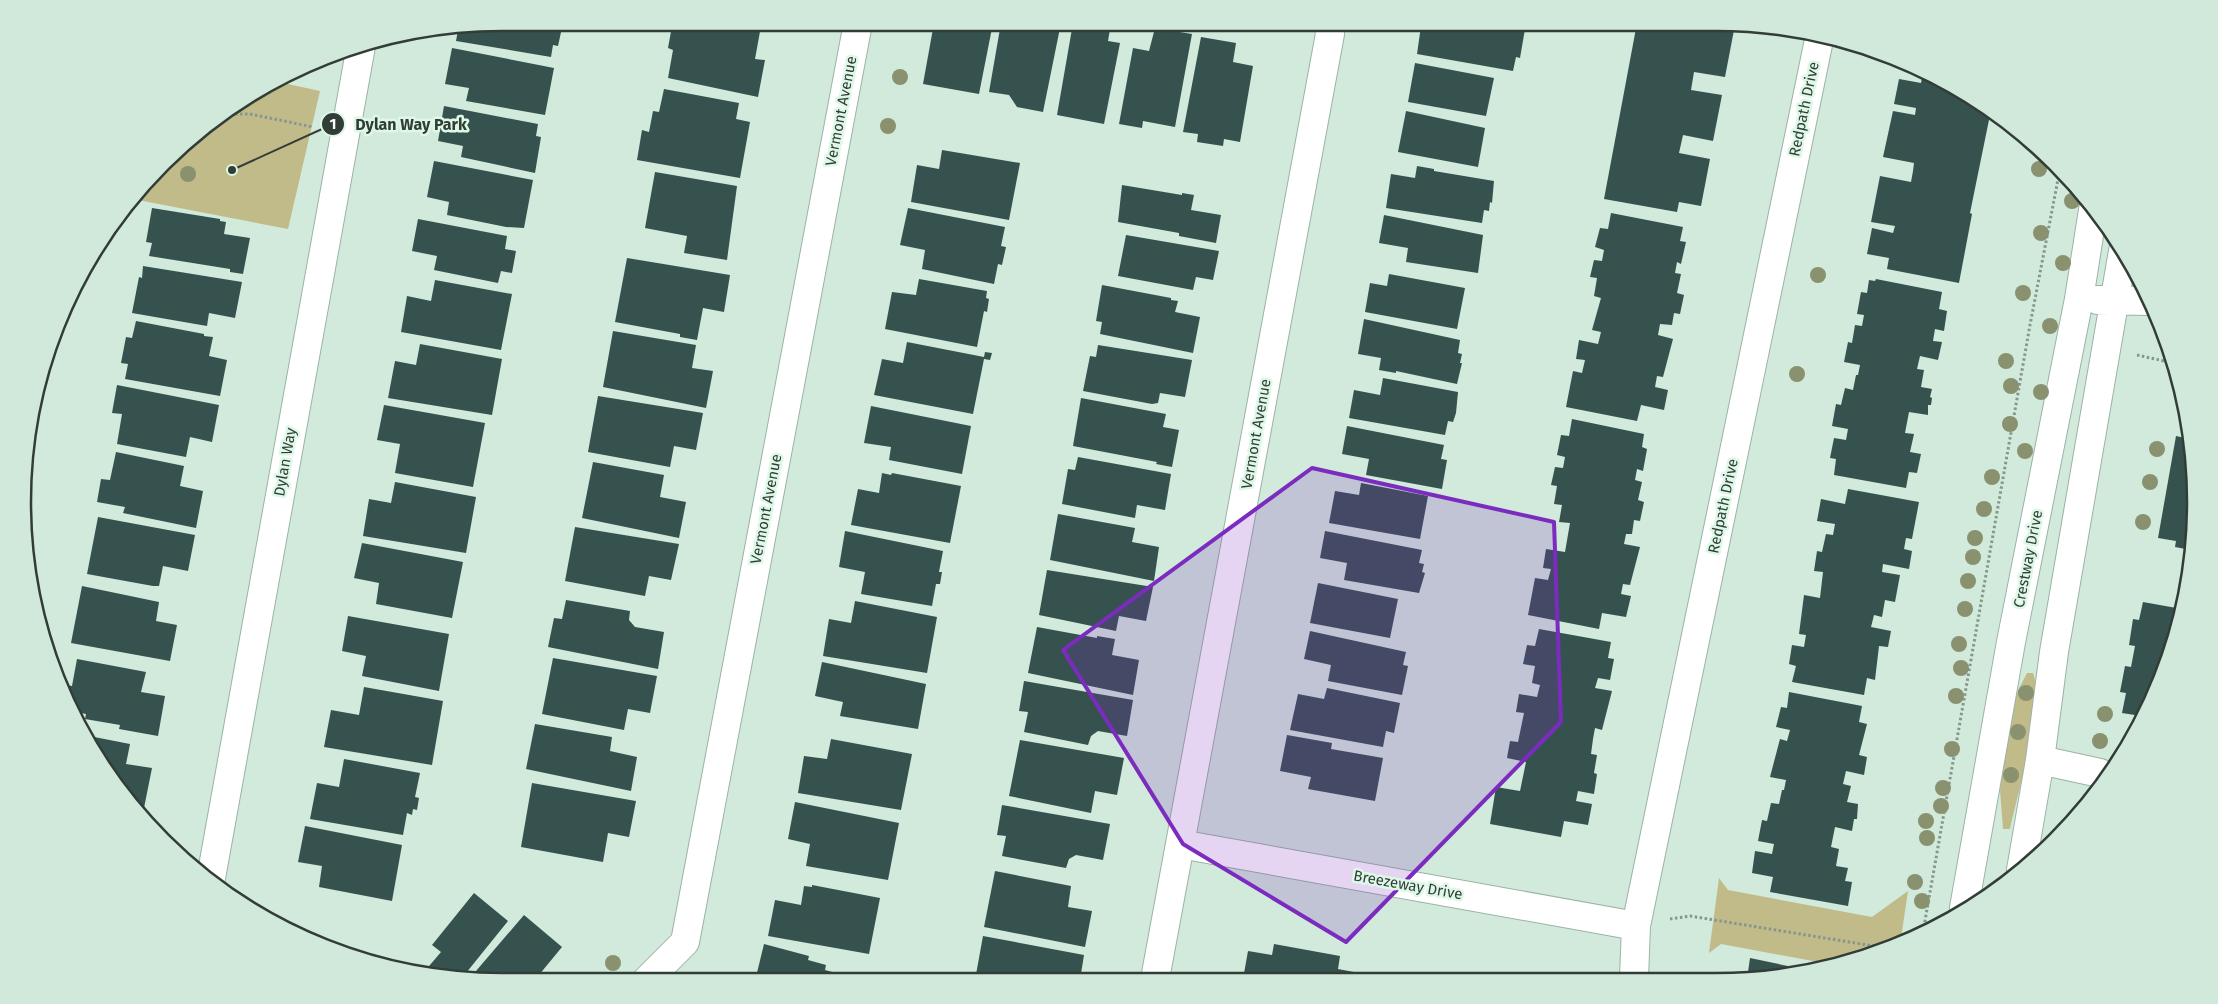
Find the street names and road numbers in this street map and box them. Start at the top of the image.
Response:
street label: Vermont Avenue [822,55,860,167]
street label: Redpath Drive [1785,60,1823,158]
street label: Vermont Avenue [1237,378,1275,490]
street label: Dylan Way [270,426,300,498]
street label: Vermont Avenue [747,453,785,565]
street label: Redpath Drive [1704,457,1742,555]
street label: Crestway Drive [2010,509,2046,609]
street label: Breezeway Drive [1352,867,1464,903]

